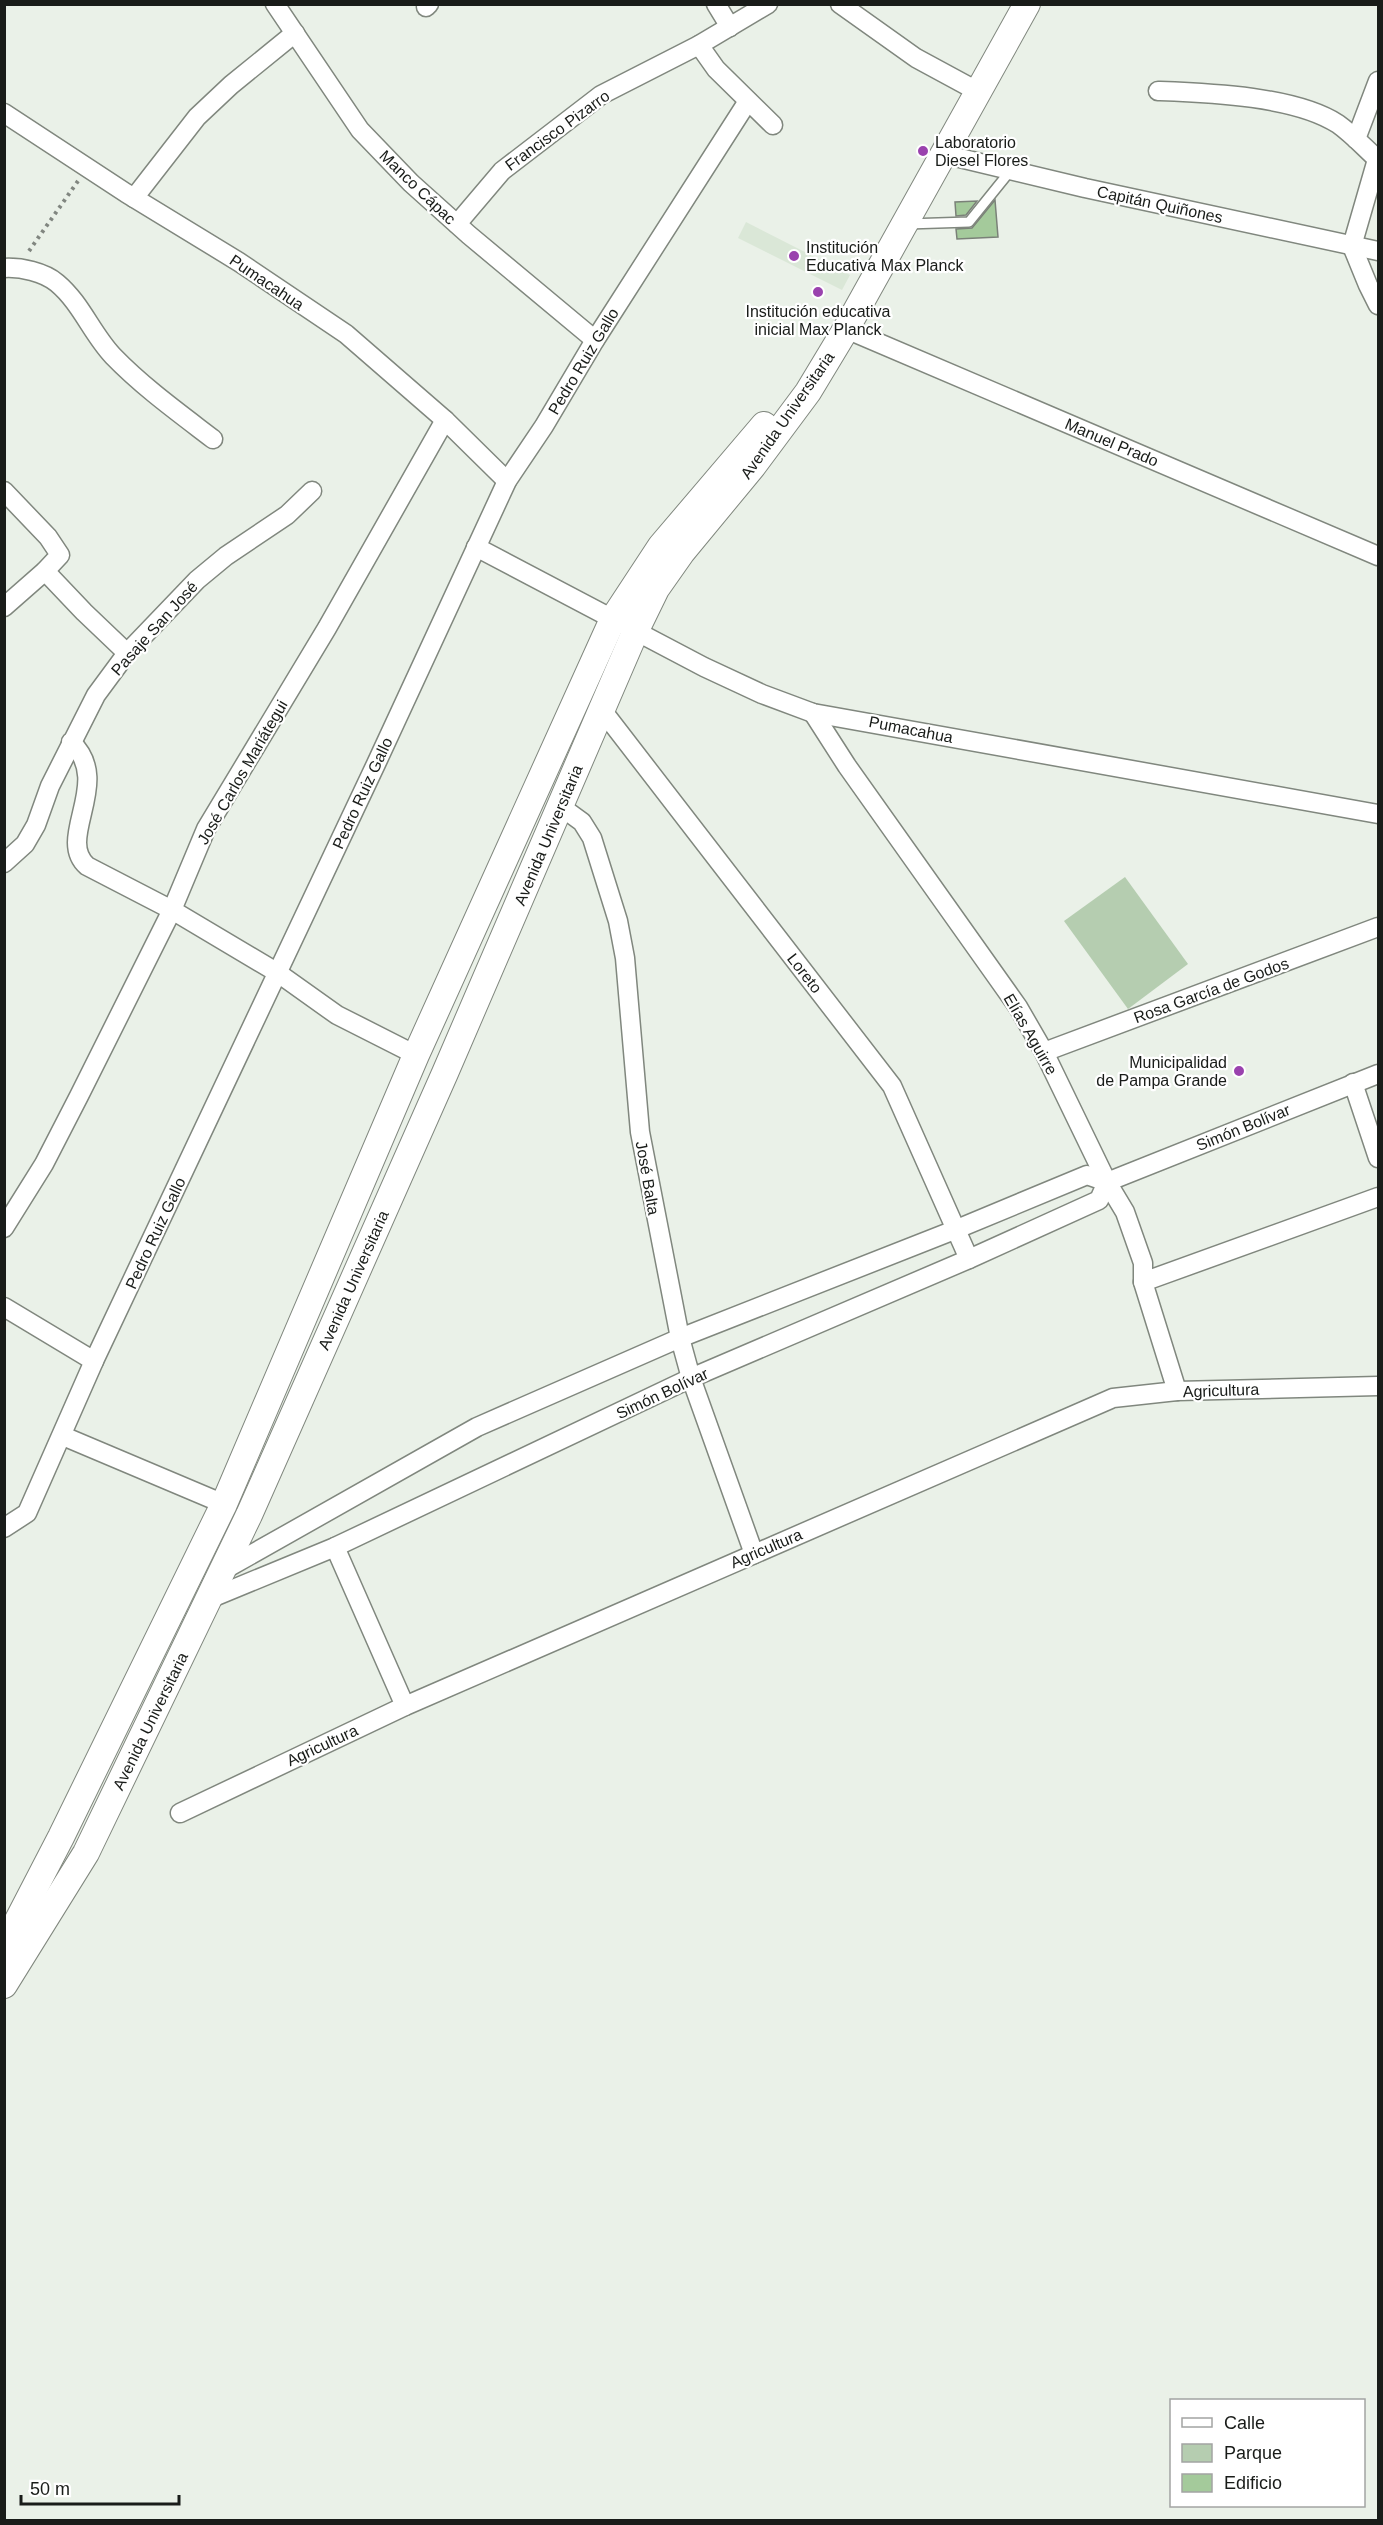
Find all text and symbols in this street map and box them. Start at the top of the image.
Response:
street label: Francisco Pizarro [502,87,613,174]
place label: Laboratorio Diesel Flores [935,134,1028,169]
marker: Laboratorio Diesel Flores [916,144,930,158]
street label: Manco Cápac [376,147,459,228]
street label: Capitán Quiñones [1095,183,1224,226]
place label: Institución Educativa Max Planck [806,239,964,274]
marker: Institución Educativa Max Planck [787,249,801,263]
street label: Pumacahua [227,251,307,313]
marker: Institución educativa inicial Max Planck [811,285,825,299]
place label: Institución educativa inicial Max Planck [746,303,891,338]
street label: Pedro Ruiz Gallo [545,305,622,417]
street label: Avenida Universitaria [737,349,838,482]
street label: Manuel Prado [1063,415,1161,470]
street label: Pasaje San José [108,578,201,679]
street label: José Carlos Mariátegui [194,697,291,847]
street label: Pumacahua [867,713,955,746]
street label: Pedro Ruiz Gallo [329,735,396,852]
street label: Avenida Universitaria [511,762,586,908]
street label: Loreto [784,950,825,996]
street label: Rosa García de Godos [1131,954,1291,1026]
street label: Elías Aguirre [1001,991,1061,1078]
place label: Municipalidad de Pampa Grande [1096,1054,1227,1089]
marker: Municipalidad de Pampa Grande [1232,1064,1246,1078]
street label: Simón Bolívar [1194,1101,1293,1154]
street label: José Balta [633,1140,662,1216]
street label: Pedro Ruiz Gallo [122,1175,189,1292]
street label: Avenida Universitaria [315,1208,392,1353]
street label: Simón Bolívar [613,1364,712,1422]
street label: Agricultura [1183,1381,1260,1400]
street label: Agricultura [728,1526,805,1571]
street label: Avenida Universitaria [110,1650,191,1793]
street label: Agricultura [284,1722,361,1769]
legend [1170,2399,1365,2507]
text: Calle [1224,2413,1265,2433]
text: Parque [1224,2443,1282,2463]
scale bar [21,2468,178,2506]
text: Edificio [1224,2473,1282,2493]
text: 50 m [30,2479,70,2499]

